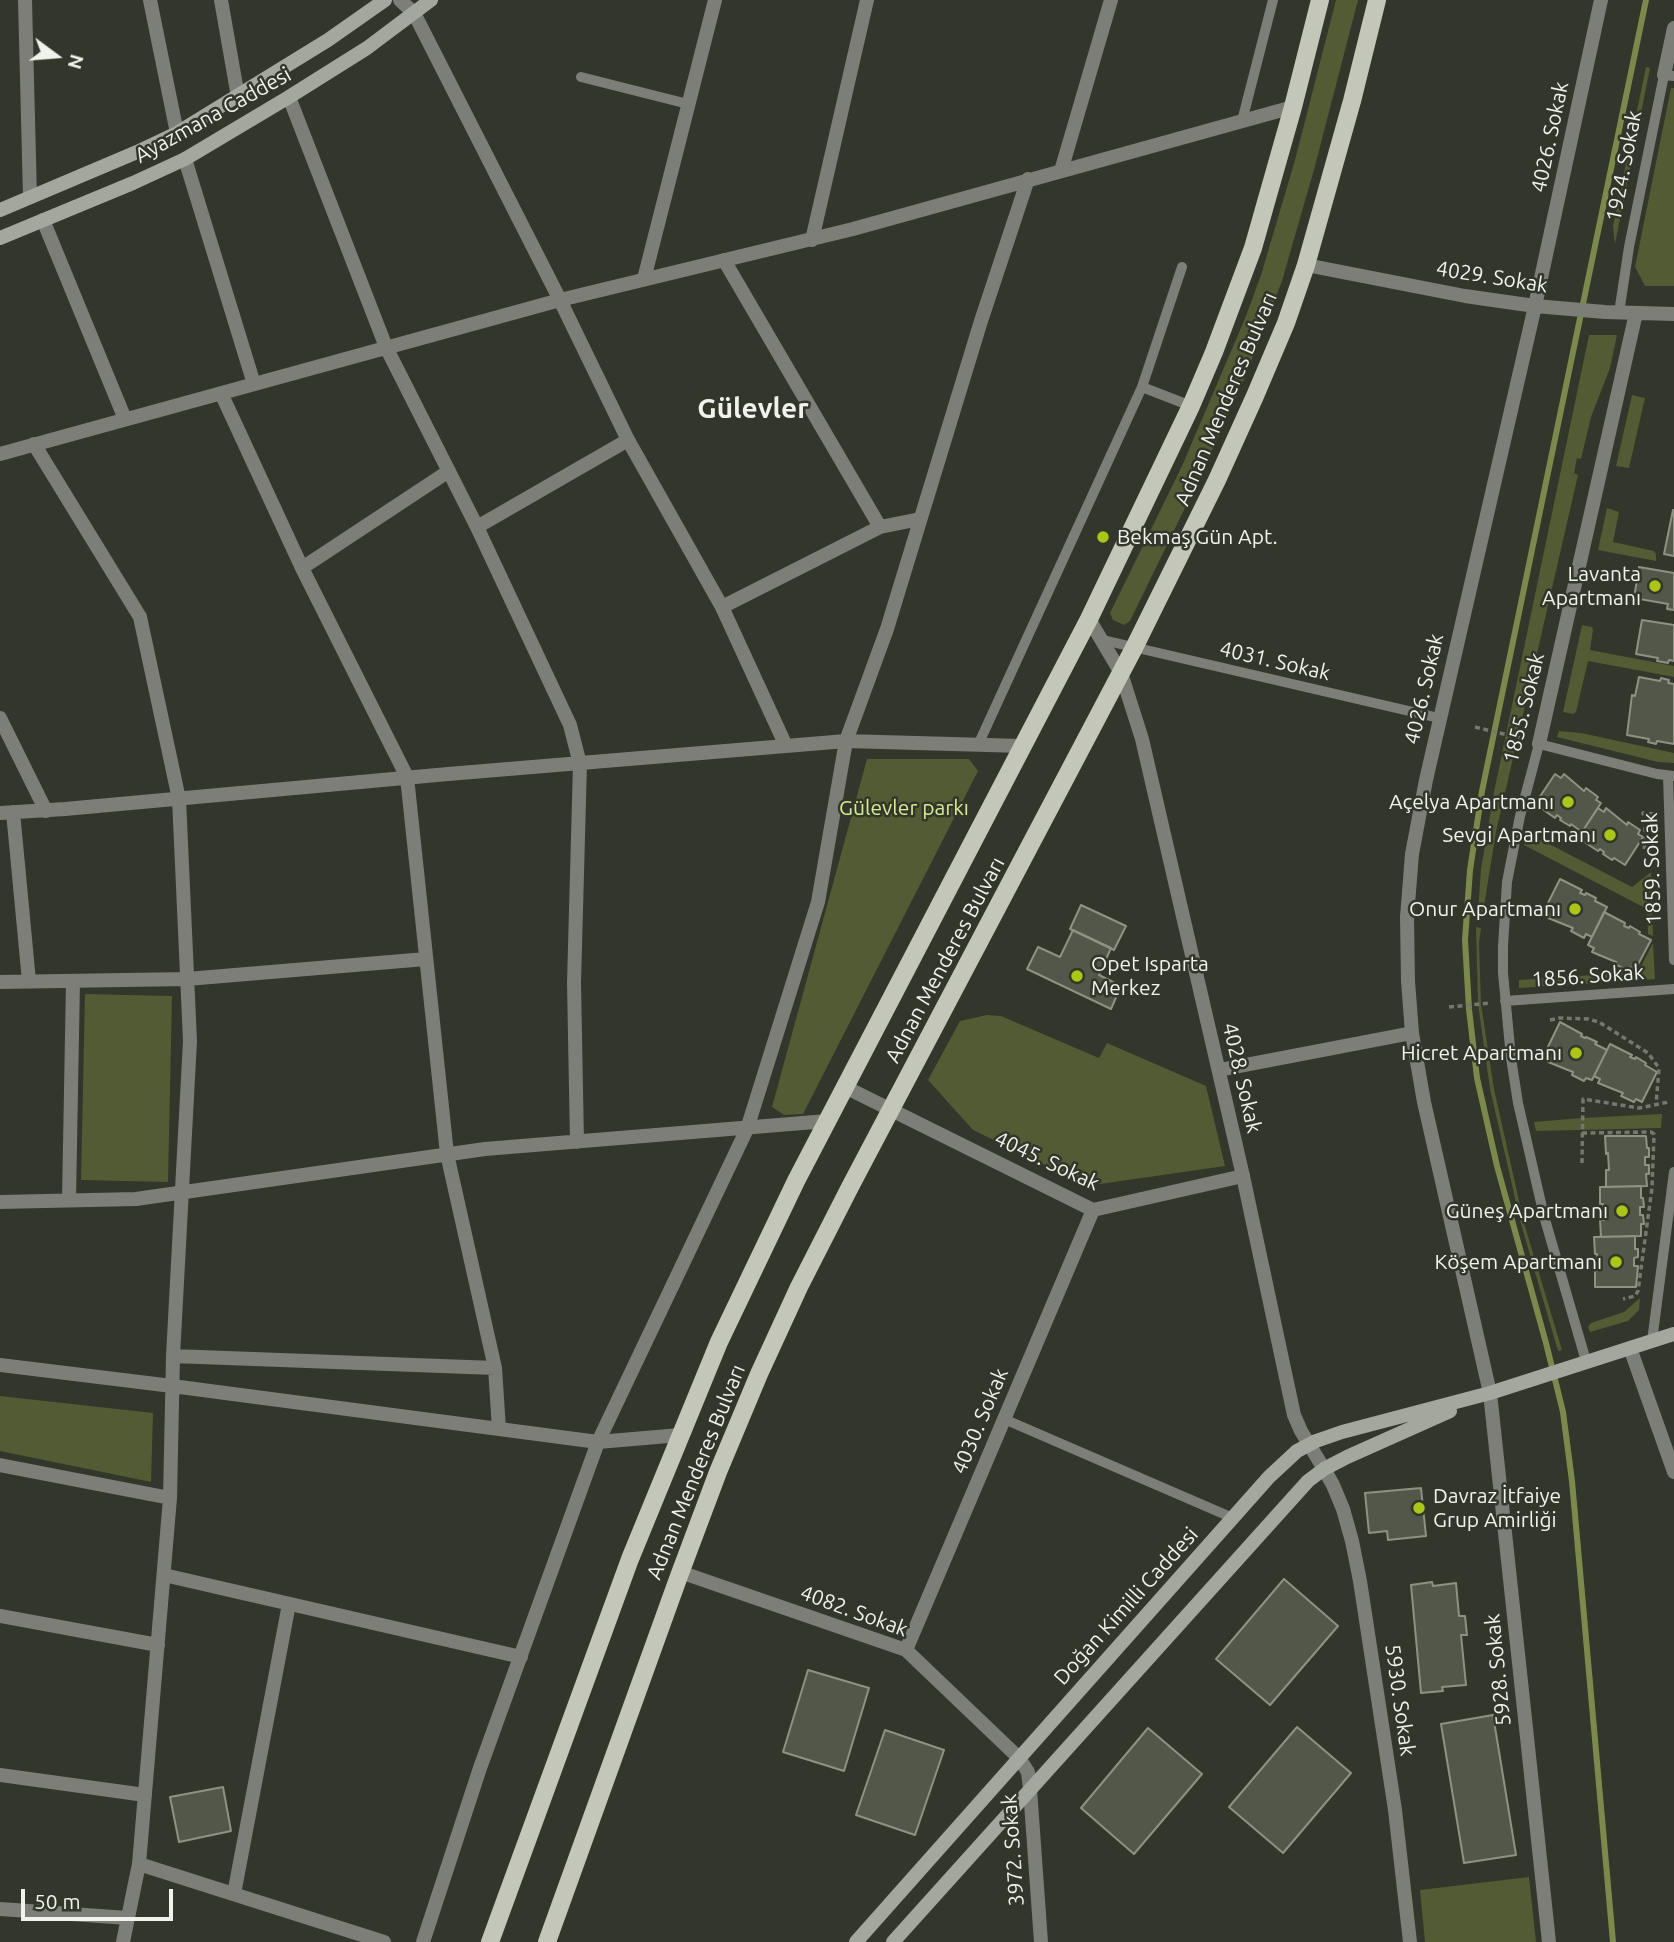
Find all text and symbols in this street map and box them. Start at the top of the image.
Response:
north arrow [21,21,91,91]
text: N [64,52,89,72]
street label: Ayazmana Caddesi [130,62,296,168]
street label: 4026. Sokak [1526,79,1574,195]
street label: 1924. Sokak [1601,108,1647,224]
street label: 4029. Sokak [1434,256,1550,298]
street label: Adnan Menderes Bulvarı [1170,288,1282,510]
district label: Gülevler [697,392,809,426]
place label: Bekmaş Gün Apt. [1117,524,1278,550]
marker: Bekmaş Gün Apt. [1095,529,1111,545]
place label: Lavanta Apartmanı [1542,561,1641,611]
marker: Lavanta Apartmanı [1647,578,1663,594]
street label: 4026. Sokak [1399,631,1449,747]
street label: 4031. Sokak [1217,636,1333,686]
street label: 1855. Sokak [1498,650,1550,766]
place label: Açelya Apartmanı [1389,789,1554,815]
marker: Açelya Apartmanı [1560,794,1576,810]
park label: Gülevler parkı [839,795,969,821]
street label: 1859. Sokak [1637,812,1667,926]
place label: Sevgi Apartmanı [1442,822,1596,848]
marker: Sevgi Apartmanı [1602,827,1618,843]
street label: Adnan Menderes Bulvarı [880,853,1010,1067]
place label: Onur Apartmanı [1409,896,1561,922]
marker: Onur Apartmanı [1567,901,1583,917]
place label: Opet Isparta Merkez [1091,951,1209,1001]
street label: 1856. Sokak [1531,960,1645,992]
marker: Opet Isparta Merkez [1069,968,1085,984]
street label: 4028. Sokak [1217,1020,1267,1136]
place label: Hicret Apartmanı [1401,1040,1562,1066]
marker: Hicret Apartmanı [1568,1045,1584,1061]
street label: 4045. Sokak [991,1126,1103,1196]
place label: Güneş Apartmanı [1446,1198,1608,1224]
marker: Güneş Apartmanı [1614,1203,1630,1219]
place label: Köşem Apartmanı [1435,1249,1602,1275]
marker: Köşem Apartmanı [1608,1254,1624,1270]
street label: Adnan Menderes Bulvarı [641,1361,751,1583]
street label: 4030. Sokak [946,1364,1014,1478]
place label: Davraz İtfaiye Grup Amirliği [1433,1483,1561,1533]
marker: Davraz İtfaiye Grup Amirliği [1411,1500,1427,1516]
street label: Doğan Kimilli Caddesi [1049,1522,1203,1690]
street label: 4082. Sokak [797,1580,911,1642]
street label: 5928. Sokak [1480,1613,1516,1727]
street label: 5930. Sokak [1380,1642,1420,1758]
street label: 3972. Sokak [997,1793,1029,1907]
scale bar [24,1876,177,1920]
text: 50 m [34,1889,81,1913]

